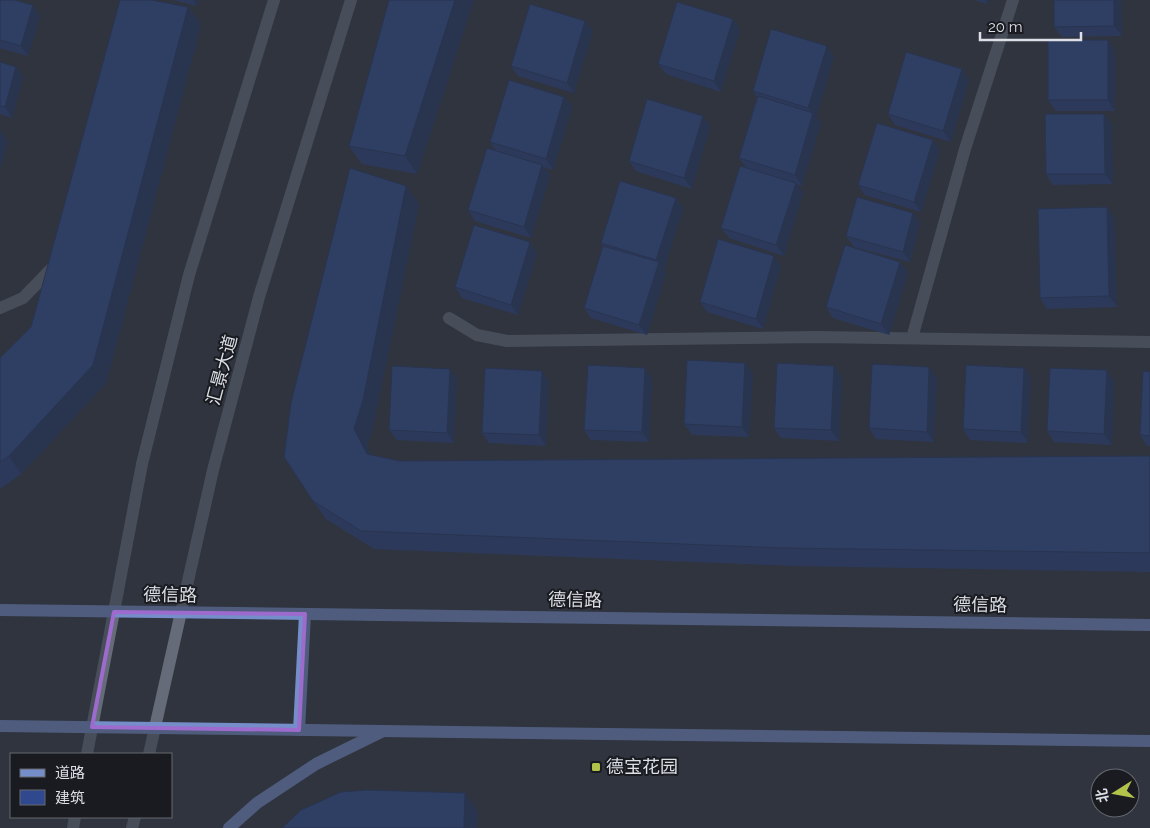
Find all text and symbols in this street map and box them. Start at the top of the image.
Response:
scale bar [980,10,1081,42]
text: 20 m [988,18,1023,36]
street label: 汇景大道 [202,332,241,407]
street label: 德信路 [143,584,197,605]
street label: 德信路 [548,589,602,610]
street label: 德信路 [953,594,1007,615]
legend [10,753,172,818]
place label: 德宝花园 [606,756,678,777]
marker: 德宝花园 [590,761,602,773]
text: 道路 [55,764,85,782]
north arrow [1090,768,1140,818]
text: 北 [1093,787,1111,804]
text: 建筑 [55,789,85,807]

